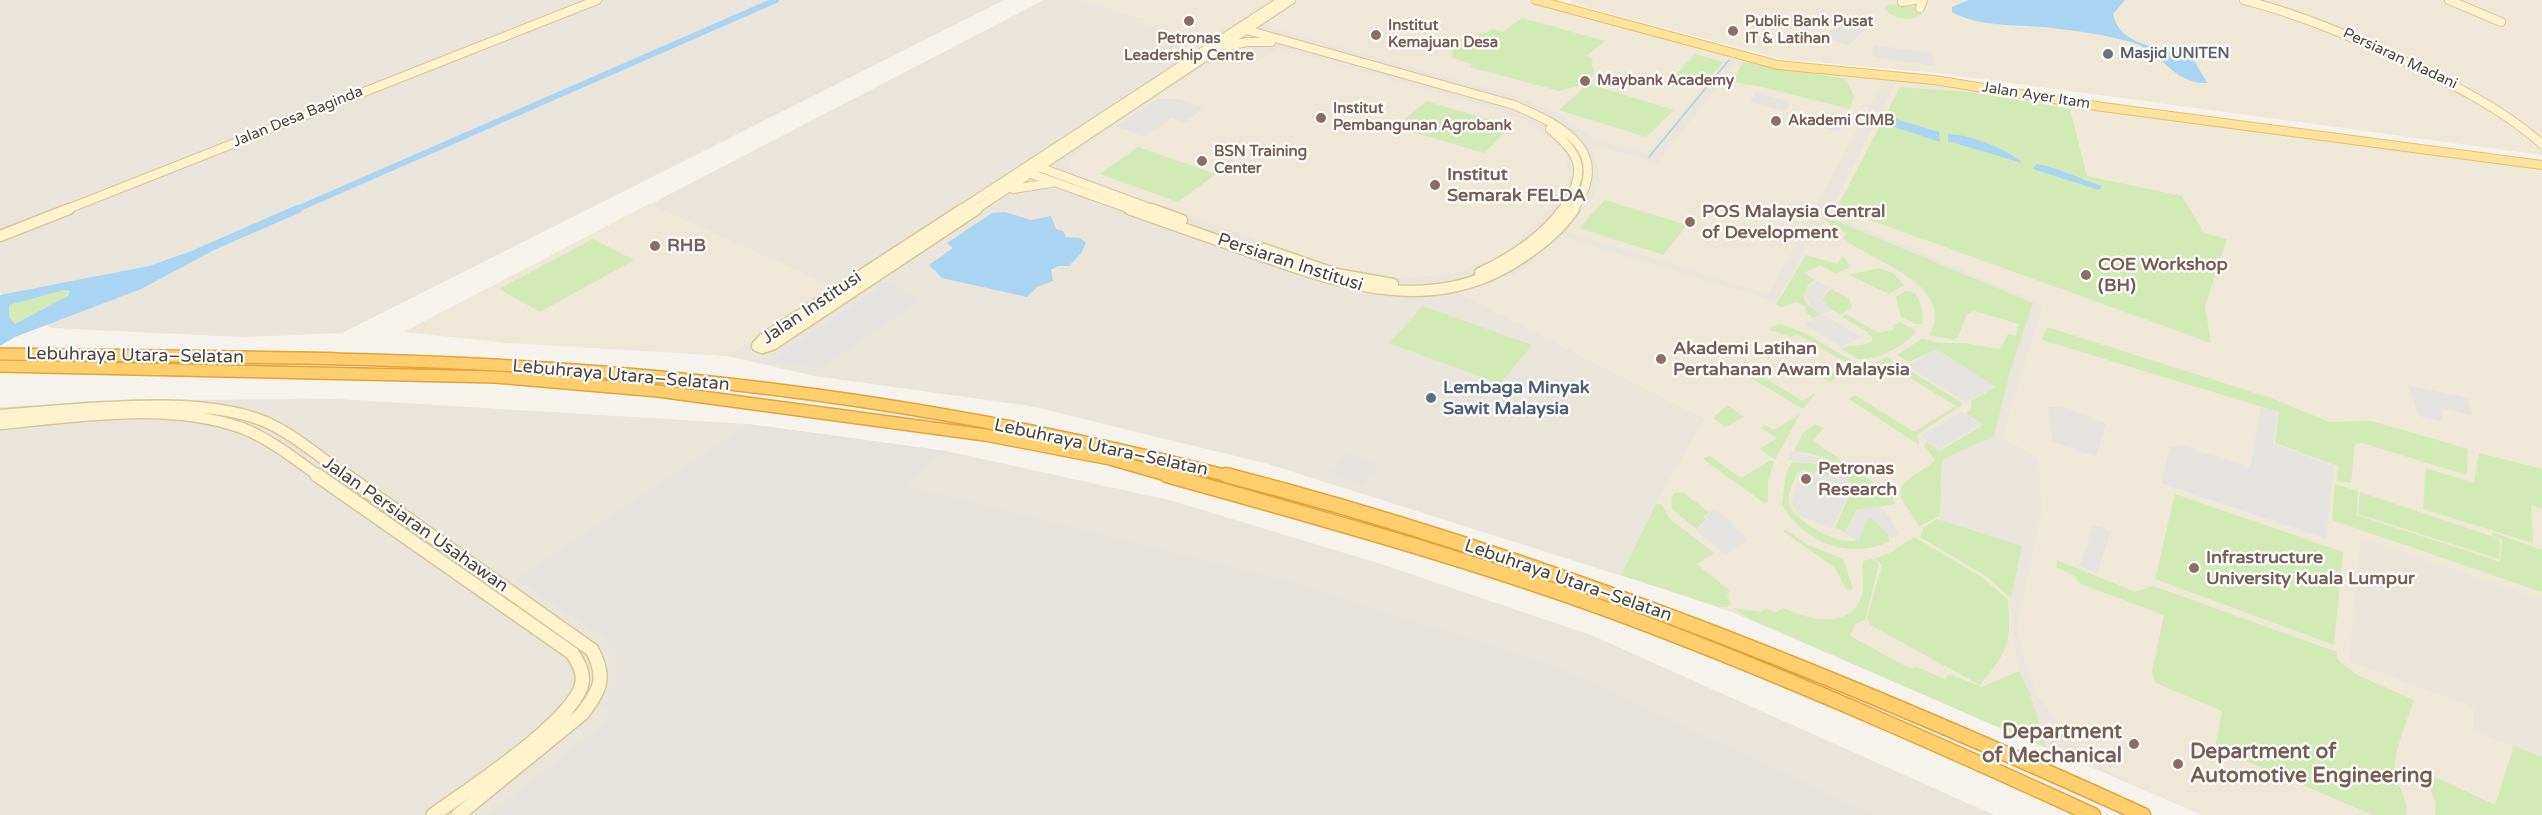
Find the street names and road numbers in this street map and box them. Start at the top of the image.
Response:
street label: Persiaran Madani [2340,25,2460,93]
street label: Jalan Ayer Itam [1981,79,2091,113]
street label: Jalan Desa Baginda [230,83,366,151]
street label: Persiaran Institusi [1215,229,1365,297]
street label: Jalan Institusi [758,267,866,349]
street label: Lebuhraya Utara–Selatan [26,343,244,369]
street label: Lebuhraya Utara–Selatan [511,356,731,396]
street label: Lebuhraya Utara–Selatan [992,415,1210,481]
street label: Jalan Persiaran Usahawan [318,453,512,597]
street label: Lebuhraya Utara–Selatan [1461,535,1675,627]

